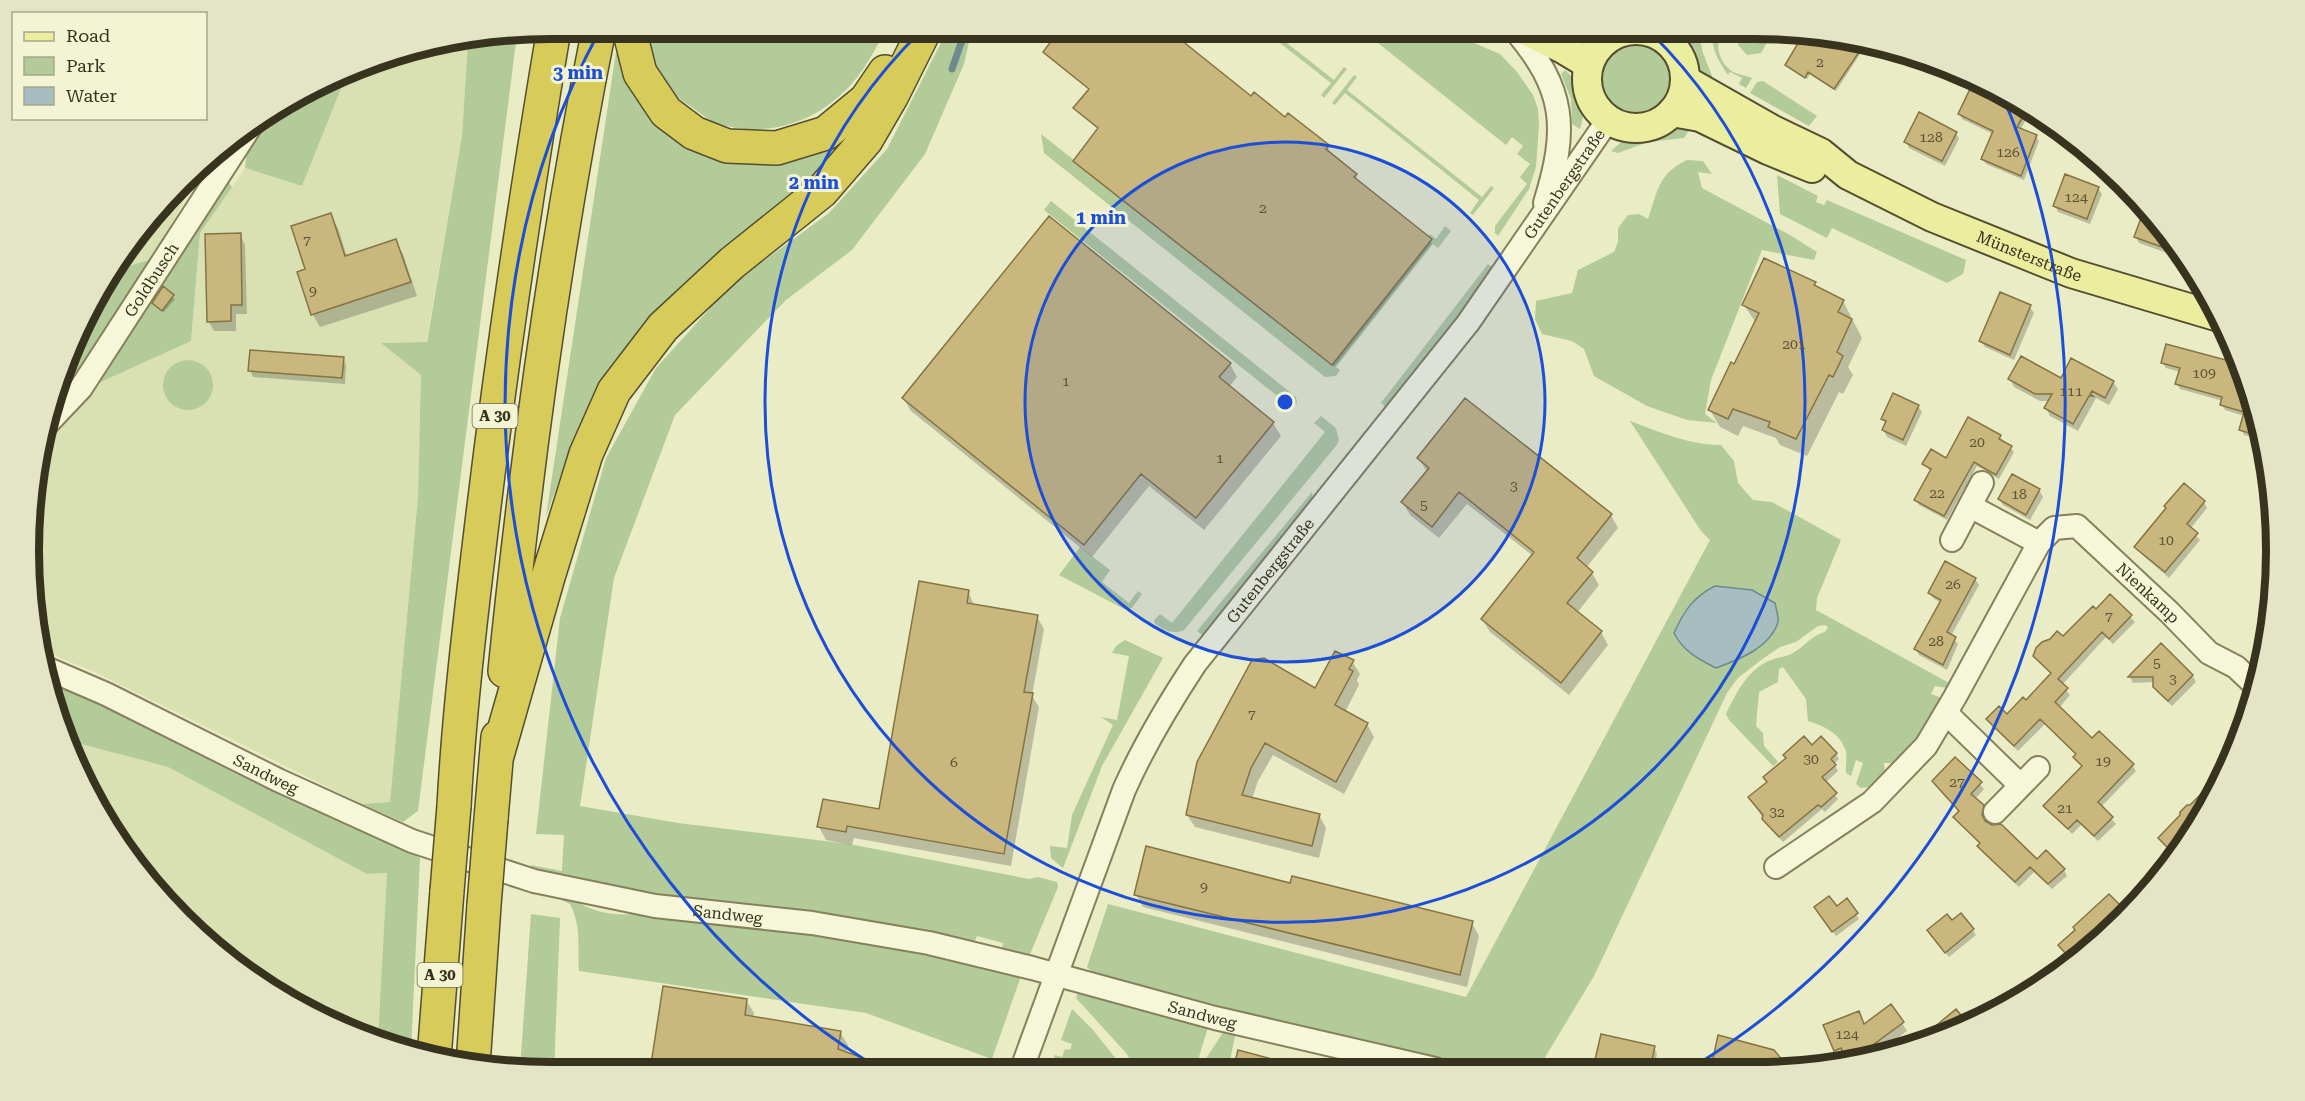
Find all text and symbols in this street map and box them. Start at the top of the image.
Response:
legend [12,12,207,120]
text: Road [66,25,111,46]
house number: 2 [1816,54,1824,70]
text: Park [66,55,106,76]
text: 3 min [553,62,603,83]
text: Water [66,85,117,106]
street label: Gutenbergstraße [1519,125,1609,242]
house number: 128 [1919,129,1943,145]
house number: 126 [1996,144,2020,160]
text: 2 min [789,172,839,193]
house number: 124 [2064,189,2088,205]
house number: 2 [1259,200,1267,216]
text: 1 min [1076,207,1126,228]
street label: Münsterstraße [1974,226,2084,285]
house number: 7 [303,232,311,248]
street label: Goldbusch [120,239,182,320]
house number: 9 [309,283,317,299]
house number: 201 [1782,336,1806,352]
house number: 109 [2192,365,2216,381]
house number: 1 [1062,373,1070,389]
house number: 111 [2059,383,2083,399]
centre of rings [1275,392,1295,412]
road number: A 30 [472,404,518,428]
house number: 20 [1969,434,1985,450]
house number: 1 [1216,450,1224,466]
house number: 3 [1510,478,1518,494]
house number: 22 [1929,485,1945,501]
house number: 18 [2011,486,2027,502]
house number: 5 [1420,497,1428,513]
street label: Gutenbergstraße [1222,514,1318,627]
house number: 10 [2158,532,2174,548]
street label: Nienkamp [2113,558,2184,627]
house number: 26 [1945,576,1961,592]
house number: 7 [2105,608,2113,624]
house number: 28 [1928,633,1944,649]
house number: 5 [2153,655,2161,671]
house number: 3 [2169,671,2177,687]
house number: 7 [1248,706,1256,722]
street label: Sandweg [230,750,302,798]
house number: 30 [1803,751,1819,767]
house number: 19 [2095,753,2111,769]
house number: 6 [950,754,958,770]
house number: 27 [1949,774,1965,790]
house number: 21 [2057,800,2073,816]
house number: 32 [1769,804,1785,820]
house number: 9 [1200,879,1208,895]
street label: Sandweg [692,901,765,927]
road number: A 30 [418,963,462,987]
street label: Sandweg [1166,996,1240,1032]
house number: 124 [1835,1026,1859,1042]

